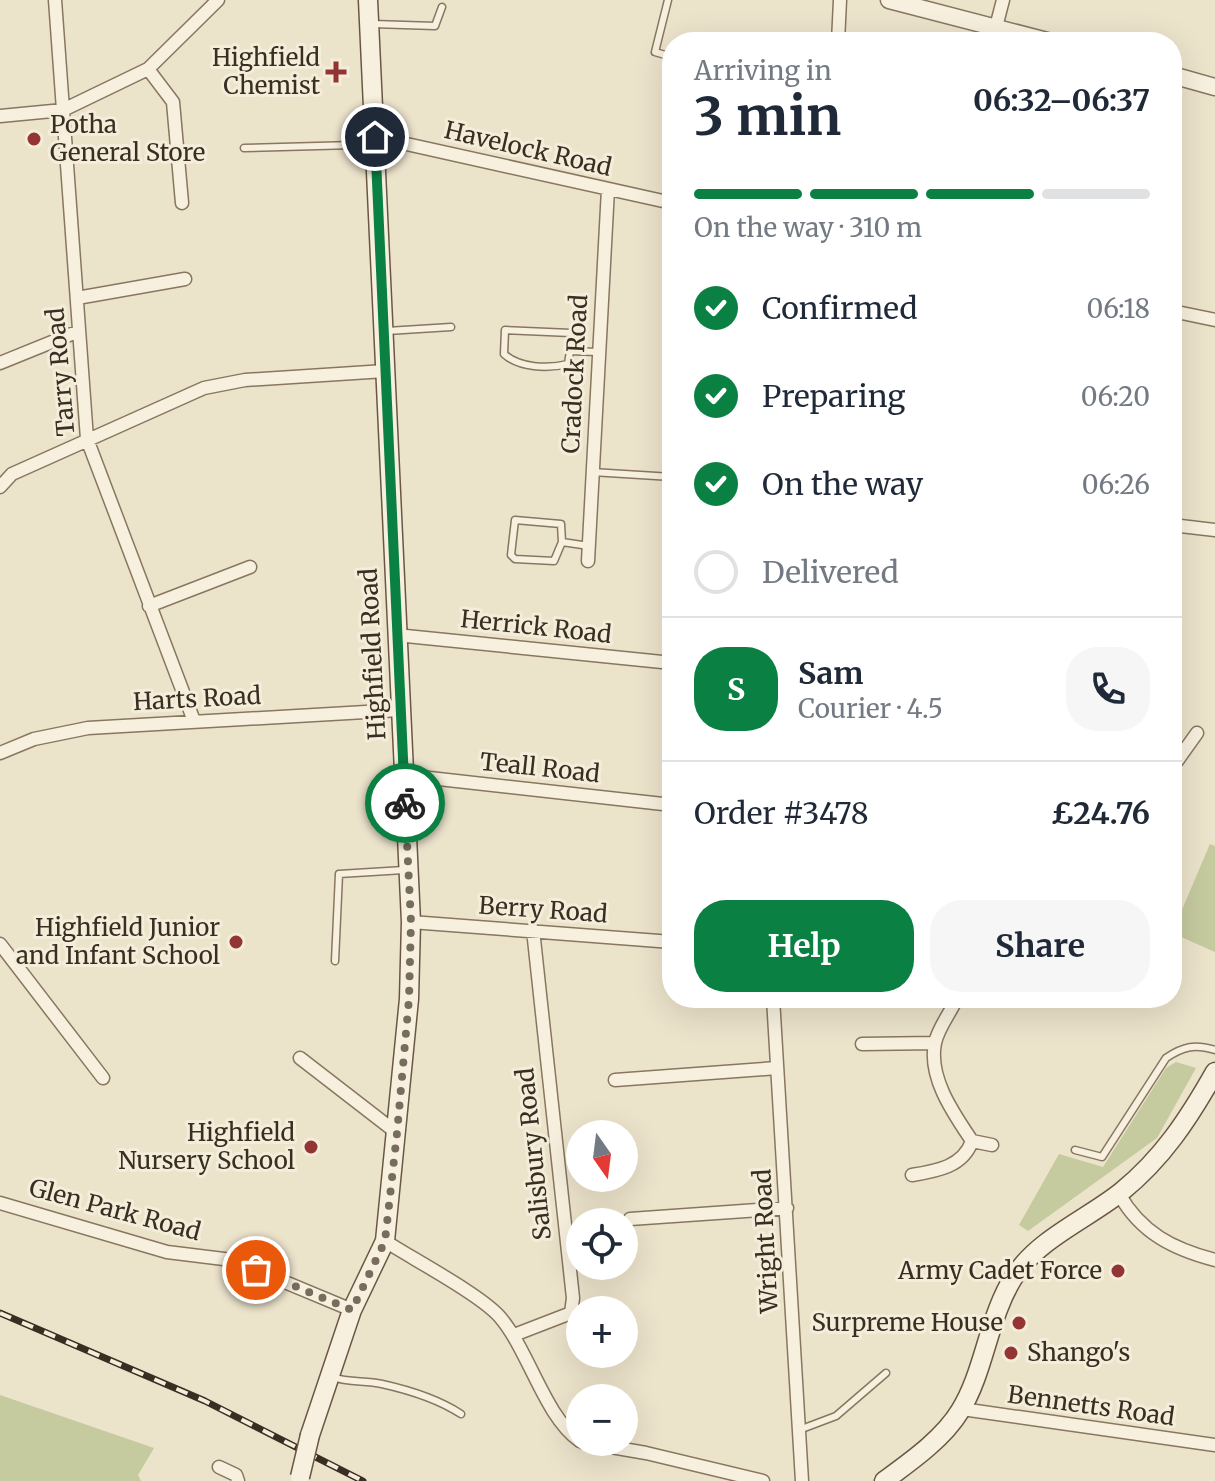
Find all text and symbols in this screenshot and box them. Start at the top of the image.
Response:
place label: Highfield Chemist [212,42,321,101]
text: Arriving in [694,54,832,87]
marker: Highfield Chemist [327,63,345,81]
text: 06:32–06:37 [973,81,1150,119]
text: 3 min [694,84,841,149]
pin [341,103,409,171]
place label: Potha General Store [50,109,205,168]
street label: Havelock Road [442,114,615,183]
icon: home [353,115,397,159]
marker: Potha General Store [25,130,43,148]
text: On the way · 310 m [694,211,922,244]
icon: check [694,286,738,330]
text: Confirmed [762,289,917,327]
text: 06:18 [1087,292,1150,325]
street label: Cradock Road [555,294,594,454]
street label: Tarry Road [39,306,82,438]
icon: check [694,374,738,418]
text: Preparing [762,377,905,415]
text: 06:20 [1081,380,1150,413]
icon: check [694,462,738,506]
text: On the way [762,465,923,503]
text: 06:26 [1082,468,1150,501]
text: Delivered [762,553,899,591]
street label: Highfield Road [353,567,392,741]
street label: Herrick Road [459,603,613,650]
button: phone [1066,647,1150,731]
text: Sam [798,654,863,692]
text: S [727,670,745,708]
street label: Harts Road [132,680,262,717]
text: Courier · 4.5 [798,692,943,725]
street label: Teall Road [479,746,601,789]
courier [365,763,445,843]
icon: bike [383,781,427,825]
text: Order #3478 [694,794,869,832]
text: £24.76 [1051,794,1150,832]
street label: Berry Road [477,890,609,929]
button: Help [694,900,914,992]
button: Share [930,900,1150,992]
place label: Highfield Junior and Infant School [16,912,220,971]
marker: Highfield Junior and Infant School [227,933,245,951]
street label: Salisbury Road [509,1066,558,1242]
place label: Highfield Nursery School [118,1117,295,1176]
north arrow [566,1120,638,1192]
map controls [566,1120,638,1456]
marker: Highfield Nursery School [302,1138,320,1156]
street label: Wright Road [746,1168,785,1315]
street label: Glen Park Road [26,1172,204,1247]
button: locate [566,1208,638,1280]
pin [222,1236,290,1304]
icon: bag [234,1248,278,1292]
place label: Army Cadet Force [897,1255,1102,1286]
marker: Army Cadet Force [1109,1262,1127,1280]
button: + [566,1296,638,1368]
place label: Surpreme House [812,1307,1003,1338]
marker: Surpreme House [1010,1314,1028,1332]
place label: Shango's [1027,1337,1130,1368]
marker: Shango's [1002,1344,1020,1362]
street label: Bennetts Road [1006,1378,1177,1433]
button: − [566,1384,638,1456]

